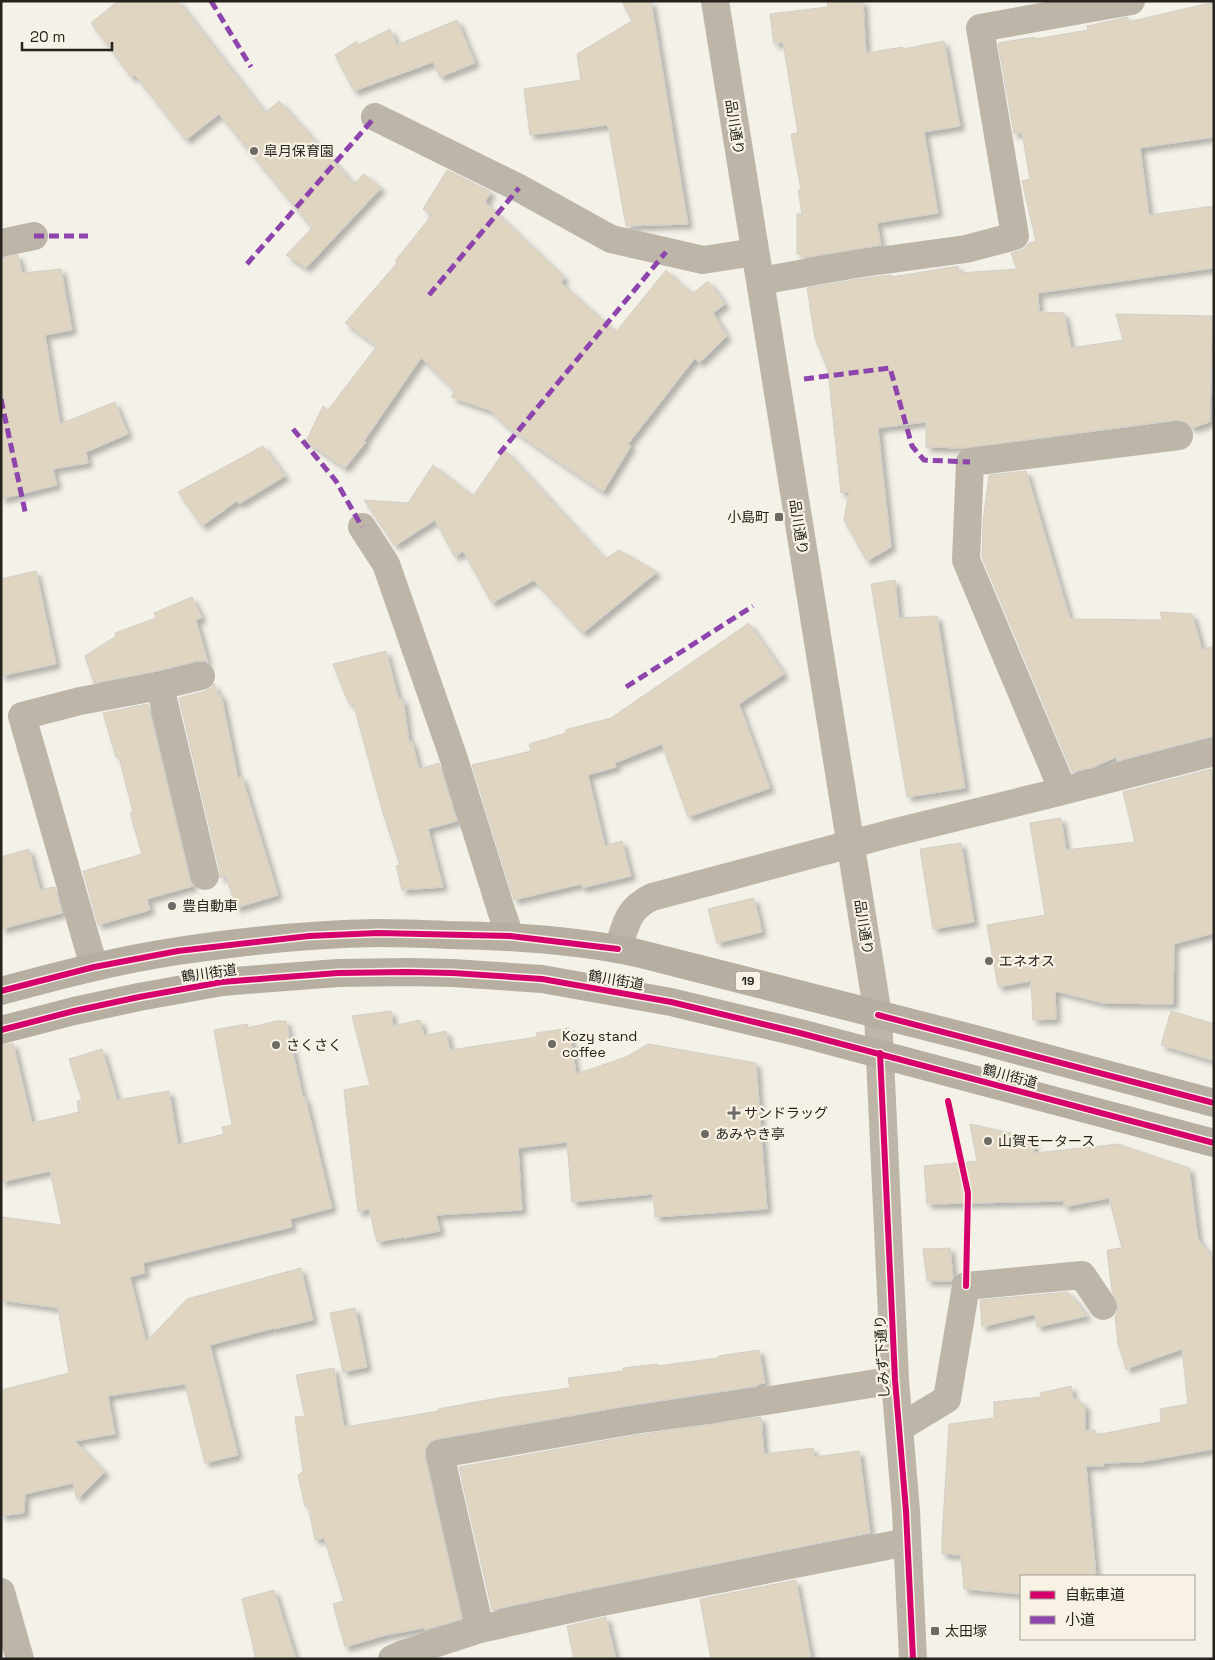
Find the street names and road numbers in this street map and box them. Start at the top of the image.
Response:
street label: 品川通り [722,98,748,156]
street label: 品川通り [786,498,812,556]
street label: 品川通り [851,898,877,956]
street label: 鶴川街道 [180,960,238,986]
street label: 鶴川街道 [587,966,645,994]
road number: 19 [736,971,760,990]
street label: 鶴川街道 [981,1060,1039,1092]
street label: しみず下通り [871,1315,893,1399]

